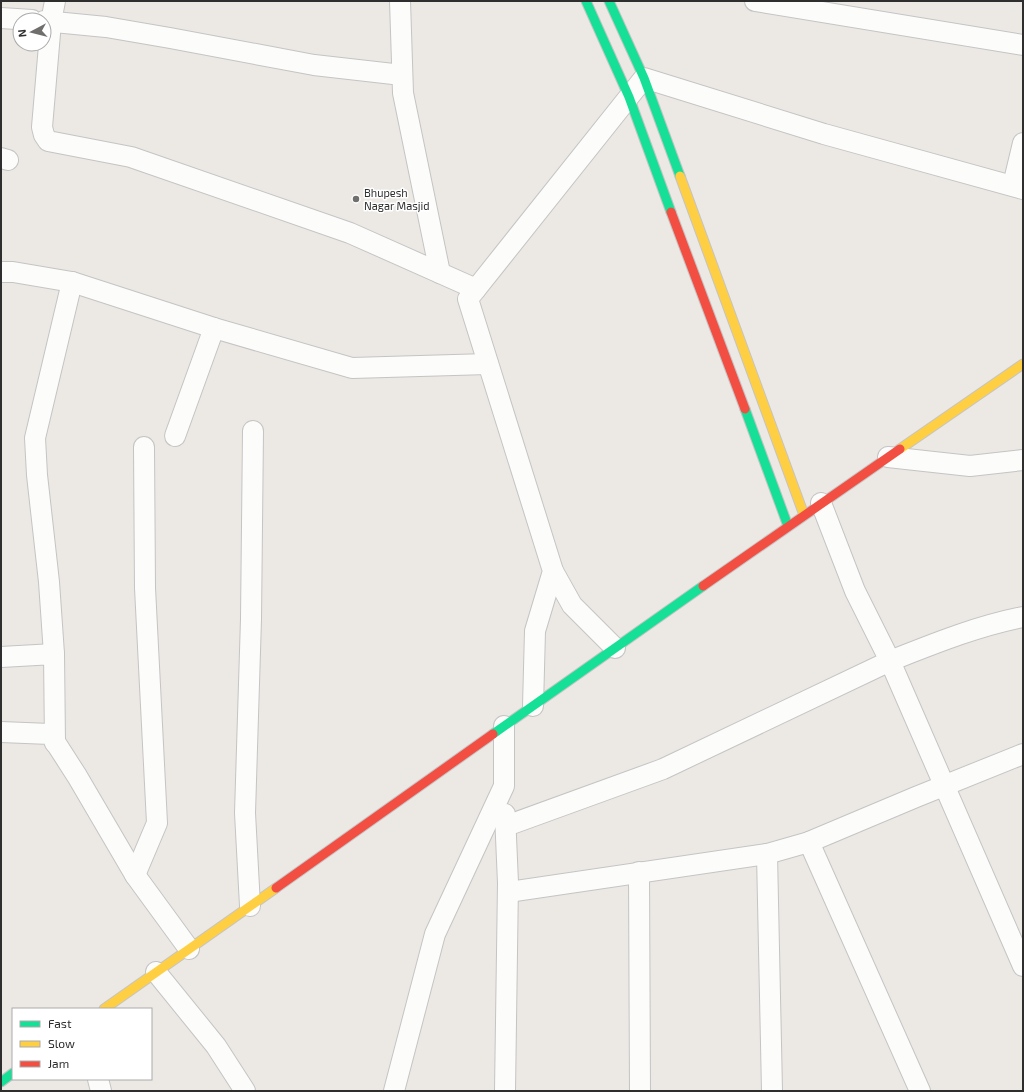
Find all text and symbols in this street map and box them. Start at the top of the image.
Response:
north arrow [12,12,52,52]
text: N [15,28,29,38]
place label: Bhupesh Nagar Masjid [364,186,430,213]
marker: Bhupesh Nagar Masjid [351,194,361,204]
legend [12,1008,152,1080]
text: Fast [48,1016,72,1030]
text: Slow [48,1036,75,1050]
text: Jam [48,1056,69,1070]

